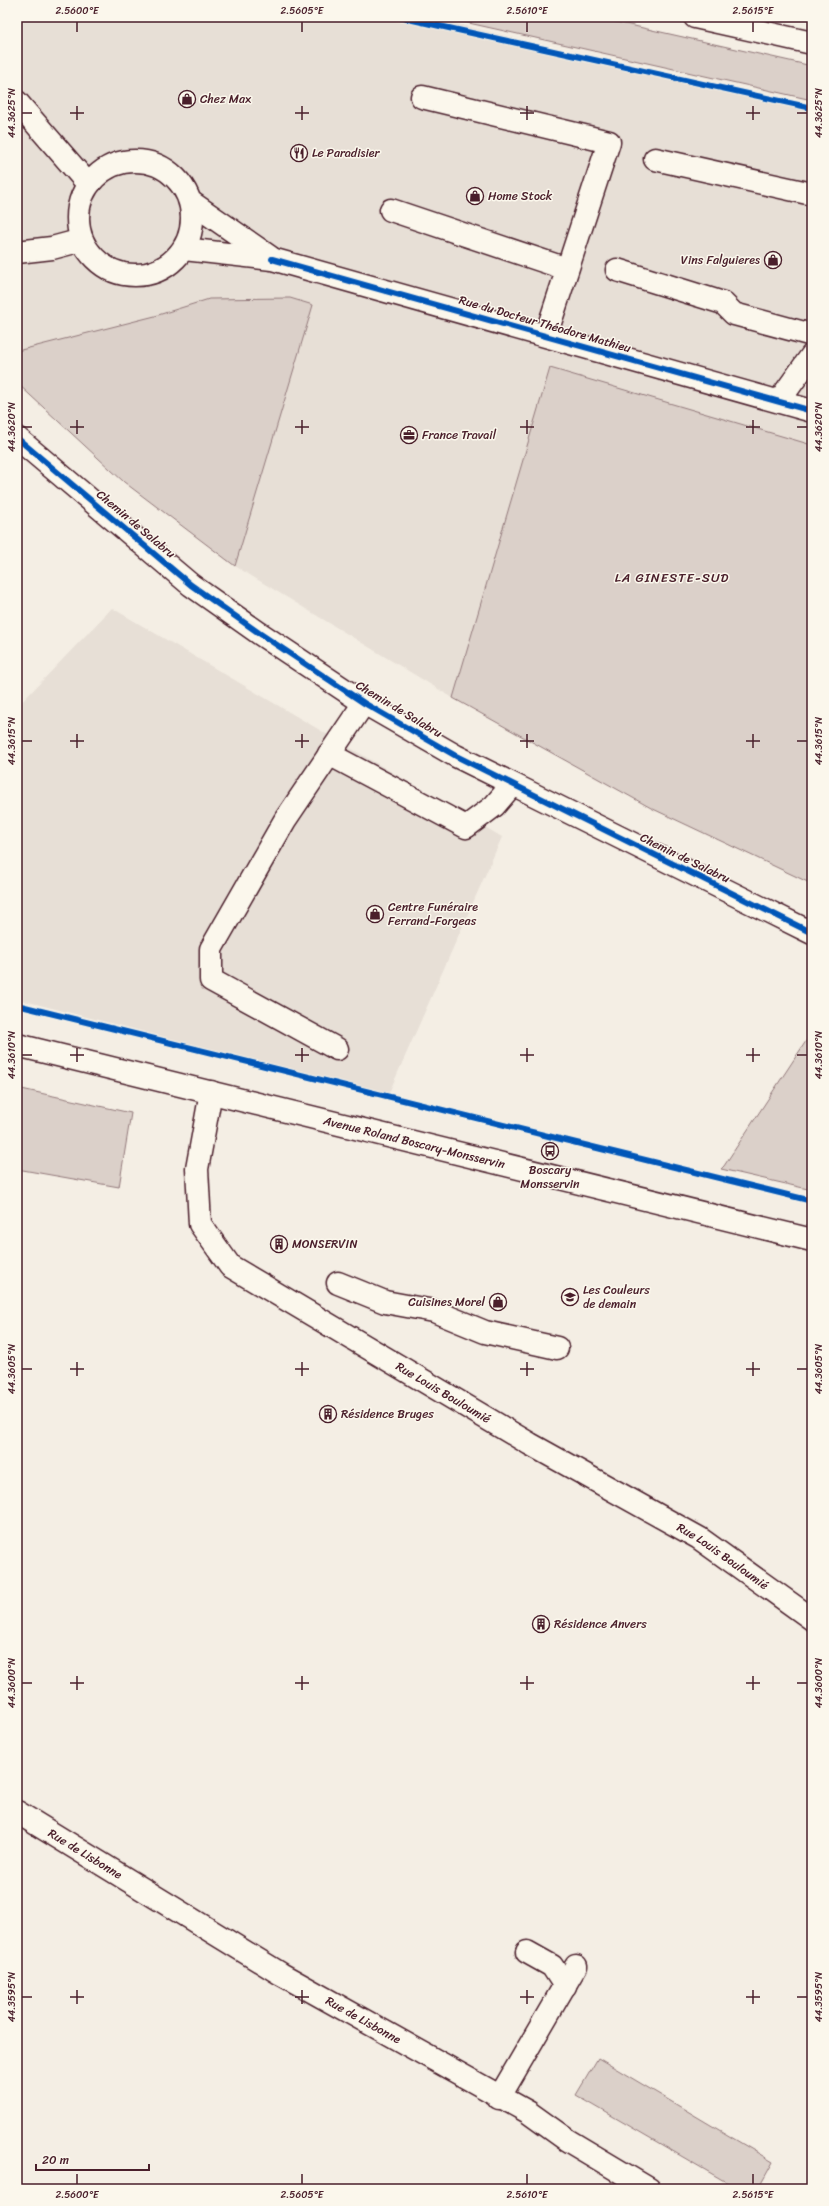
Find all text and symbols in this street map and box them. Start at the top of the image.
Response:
text: 2.5600°E [55,2,100,20]
text: 2.5605°E [281,2,325,20]
text: 2.5610°E [506,2,549,20]
text: 2.5615°E [733,2,775,20]
text: 44.3625°N [3,88,21,138]
place label: Chez Max [200,88,252,110]
text: 44.3625°N [810,88,828,138]
shop icon: Chez Max [177,89,197,109]
place label: Le Paradisier [312,142,380,164]
restaurant icon: Le Paradisier [289,143,309,163]
place label: Home Stock [488,185,553,207]
shop icon: Home Stock [465,186,485,206]
place label: Vins Falguieres [681,249,760,271]
shop icon: Vins Falguieres [763,250,783,270]
street label: Rue du Docteur Théodore Mathieu [456,289,634,359]
text: 44.3620°N [3,402,21,452]
text: 44.3620°N [810,402,828,452]
place label: France Travail [422,424,497,446]
office icon: France Travail [399,425,419,445]
street label: Chemin de Salabru [91,484,181,564]
district label: LA GINESTE-SUD [615,566,729,589]
street label: Chemin de Salabru [351,674,447,744]
text: 44.3615°N [3,717,21,765]
text: 44.3615°N [810,717,828,765]
street label: Chemin de Salabru [636,827,734,890]
place label: Centre Funéraire Ferrand-Forgeas [388,896,478,932]
shop icon: Centre Funéraire Ferrand-Forgeas [365,904,385,924]
text: 44.3610°N [3,1031,21,1079]
text: 44.3610°N [810,1031,828,1079]
street label: Avenue Roland Boscary-Monsservin [320,1109,508,1175]
bus stop icon: Boscary Monsservin [540,1141,560,1161]
place label: Boscary Monsservin [520,1159,580,1195]
place label: MONSERVIN [292,1233,358,1255]
building icon: MONSERVIN [269,1234,289,1254]
place label: Les Couleurs de demain [583,1279,650,1315]
school or university icon: Les Couleurs de demain [560,1287,580,1307]
place label: Cuisines Morel [408,1291,486,1313]
shop icon: Cuisines Morel [488,1292,508,1312]
text: 44.3605°N [3,1344,21,1394]
text: 44.3605°N [810,1344,828,1394]
street label: Rue Louis Bouloumié [391,1356,495,1430]
place label: Résidence Bruges [341,1403,434,1425]
building icon: Résidence Bruges [318,1404,338,1424]
street label: Rue Louis Bouloumié [673,1517,773,1596]
place label: Résidence Anvers [554,1613,647,1635]
building icon: Résidence Anvers [531,1614,551,1634]
text: 44.3600°N [3,1658,21,1708]
text: 44.3600°N [810,1658,828,1708]
street label: Rue de Lisbonne [44,1823,127,1885]
text: 44.3595°N [3,1972,21,2022]
text: 44.3595°N [810,1972,828,2022]
street label: Rue de Lisbonne [321,1990,405,2050]
scale bar [36,2146,149,2172]
text: 20 m [42,2149,69,2171]
text: 2.5600°E [55,2186,100,2204]
text: 2.5605°E [281,2186,325,2204]
text: 2.5610°E [506,2186,549,2204]
text: 2.5615°E [733,2186,775,2204]

